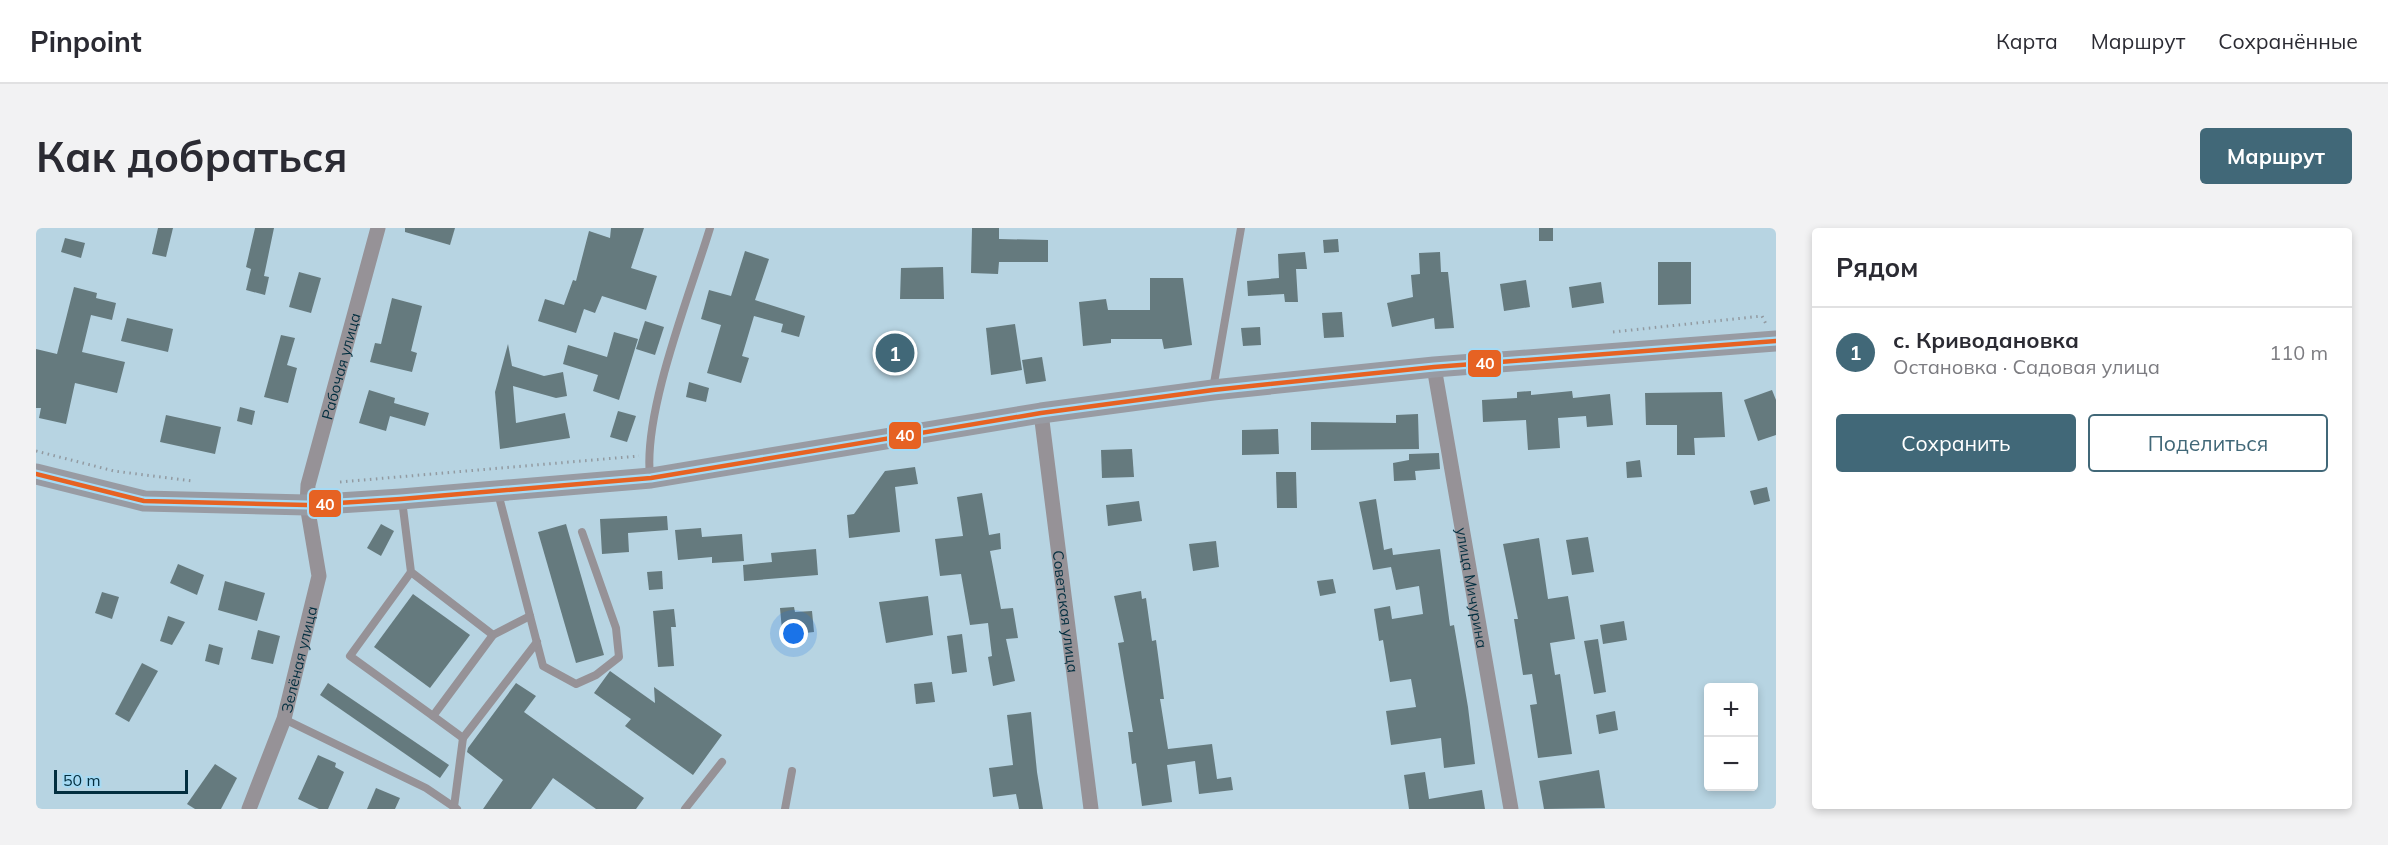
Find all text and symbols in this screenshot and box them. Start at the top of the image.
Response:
text: Pinpoint [30,24,142,59]
text: Карта [1996,28,2058,54]
text: Маршрут [2091,28,2185,54]
text: Сохранённые [2218,28,2358,54]
button: Маршрут [2200,128,2352,184]
text: Как добраться [36,130,348,183]
text: Рядом [1836,251,1919,284]
street label: Рабочая улица [317,311,364,422]
text: с. Криводановка [1893,326,2079,354]
pin: 1 [876,330,914,376]
text: 1 [1850,340,1862,365]
text: 110 m [2269,340,2328,365]
line badge: 40 [1467,349,1502,378]
text: 40 [1475,353,1495,373]
text: Остановка · Садовая улица [1893,354,2160,379]
button: Сохранить [1836,414,2076,472]
button: Поделиться [2088,414,2328,472]
line badge: 40 [888,421,922,450]
text: 40 [895,425,915,445]
line badge: 40 [308,489,342,518]
text: 40 [315,494,335,514]
street label: улица Мичурина [1453,526,1492,650]
street label: Советская улица [1049,549,1083,674]
street label: Зелёная улица [276,604,321,715]
your location [779,619,808,648]
map controls [1704,683,1758,791]
button: + [1704,683,1758,737]
button: − [1704,737,1758,791]
scale bar [54,767,188,794]
text: 50 m [63,770,100,790]

